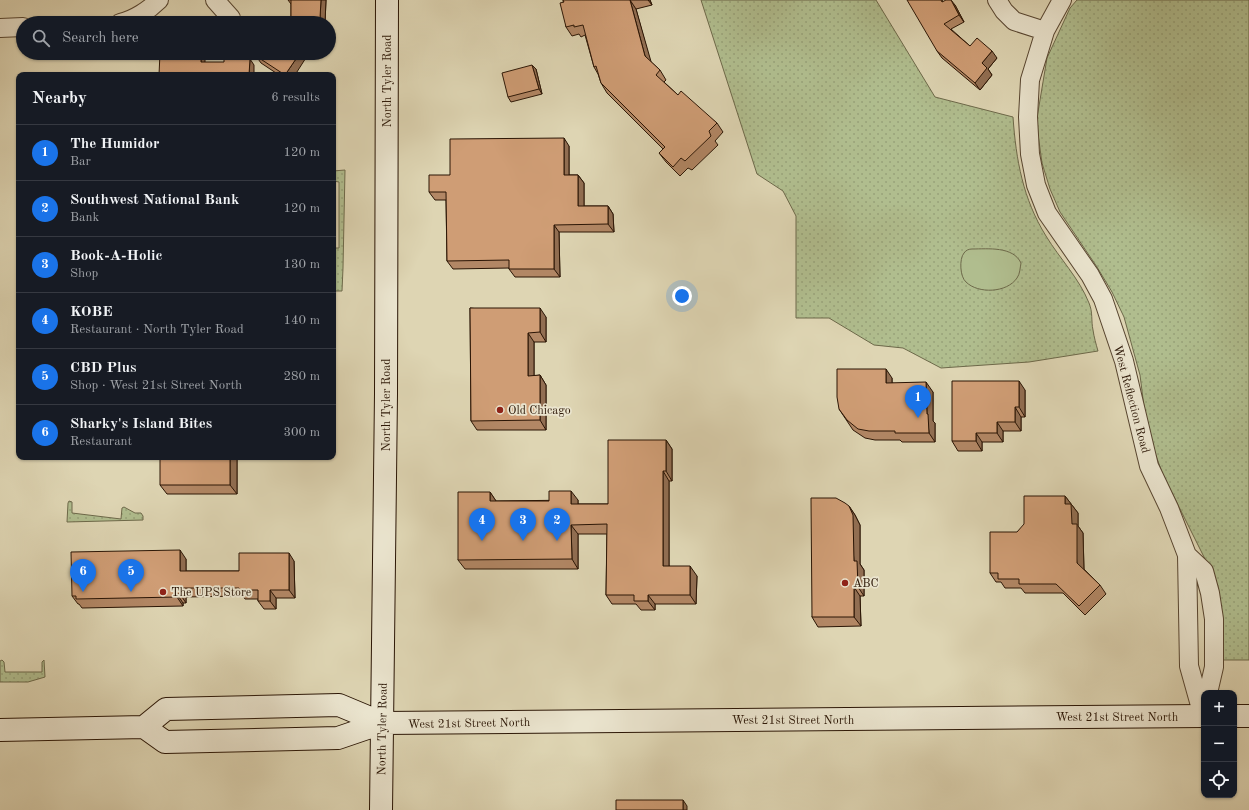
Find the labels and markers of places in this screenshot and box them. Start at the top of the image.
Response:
pin: 1 [905,385,931,418]
marker: Old Chicago [495,405,505,415]
place label: Old Chicago [508,405,571,417]
pin: 4 [469,508,495,541]
pin: 3 [510,508,536,541]
pin: 2 [544,508,570,541]
pin: 6 [70,559,96,592]
pin: 5 [118,559,144,592]
marker: ABC [840,578,850,588]
place label: ABC [853,578,879,590]
marker: The UPS Store [158,587,168,597]
place label: The UPS Store [171,587,252,599]

